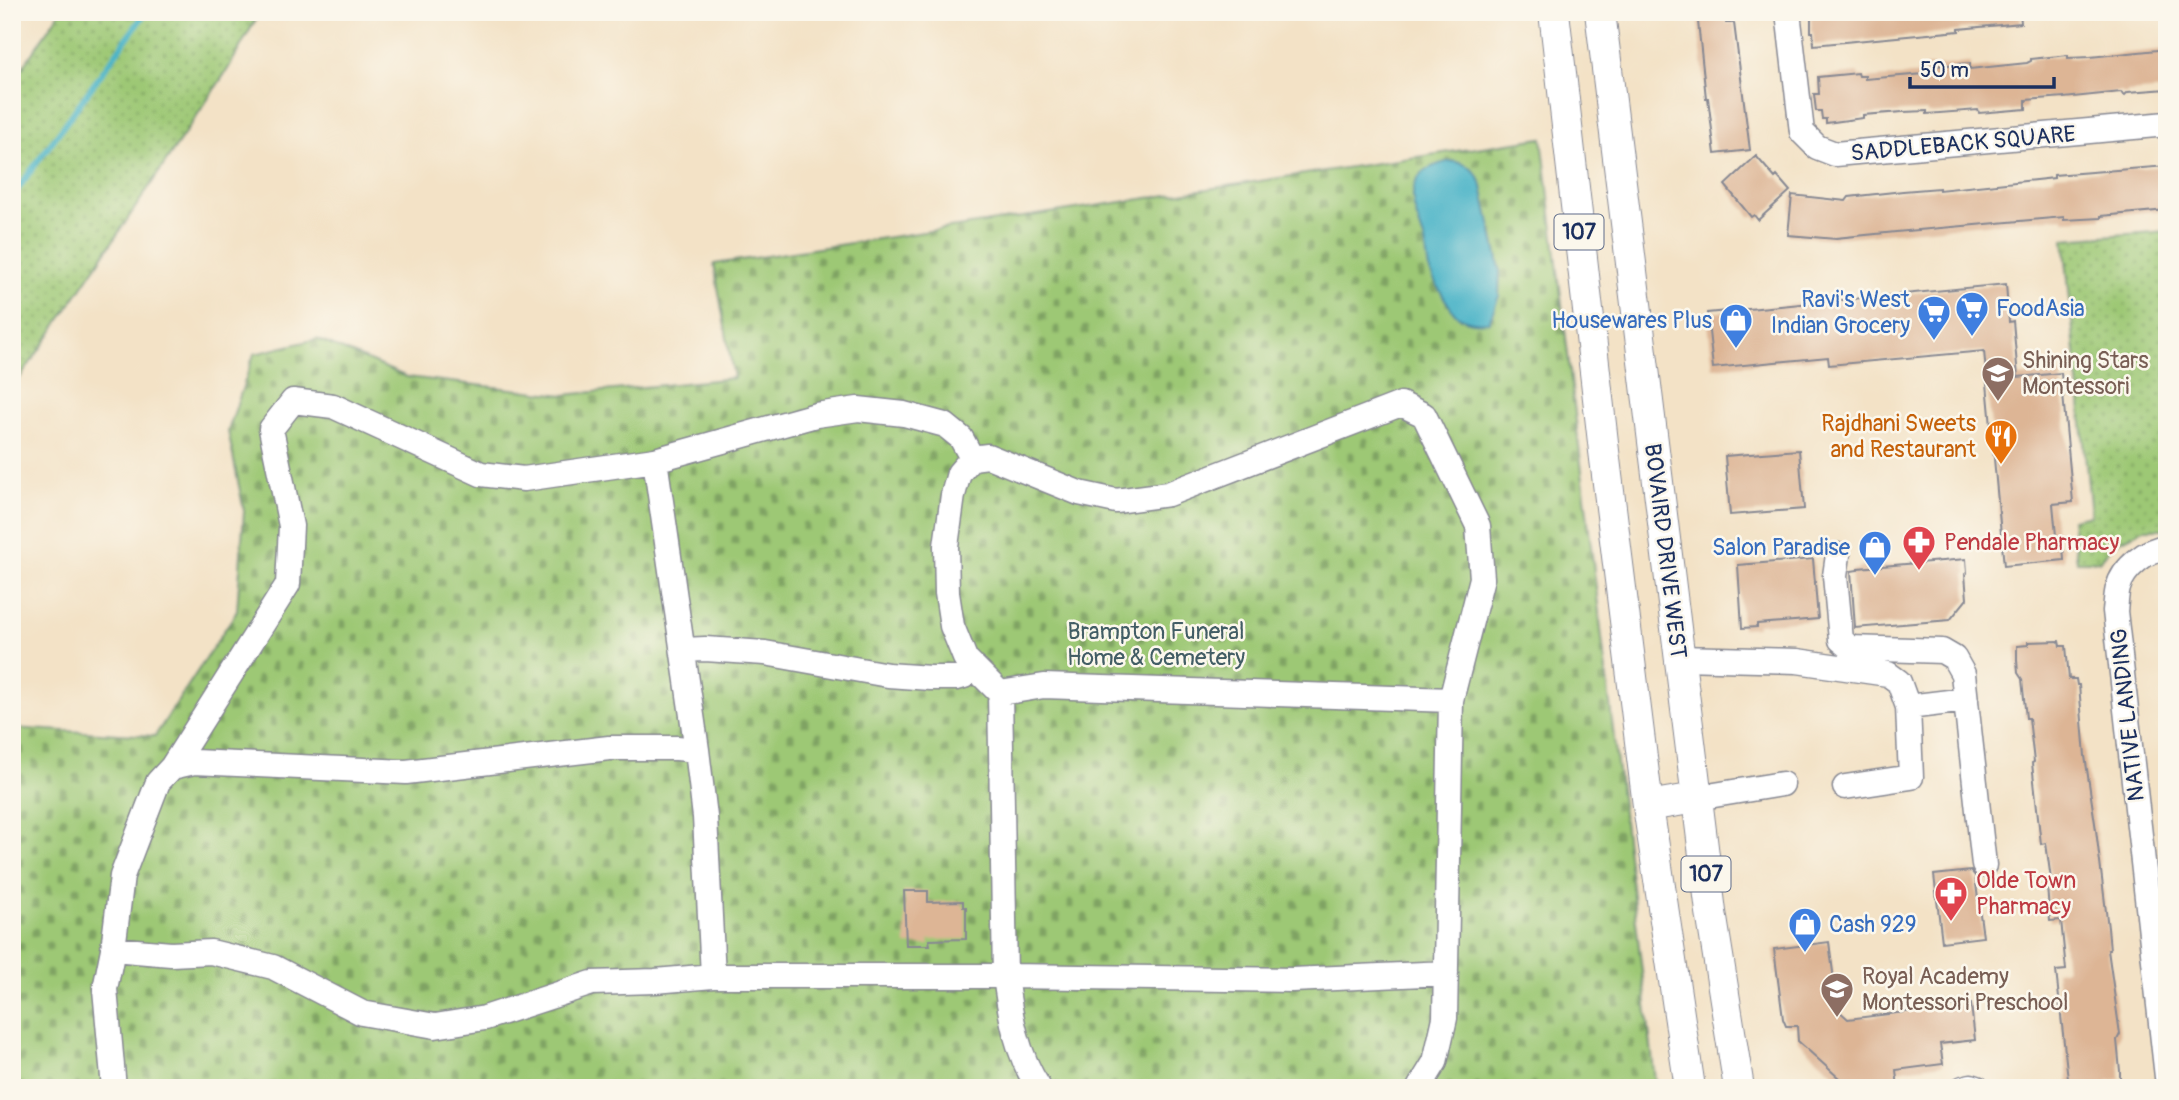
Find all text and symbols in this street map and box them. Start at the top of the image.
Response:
scale bar [1910,46,2053,90]
text: 50 m [1920,57,1969,84]
street label: SADDLEBACK SQUARE [1849,119,2077,168]
road number: 107 [1554,215,1604,250]
place label: Ravi's West Indian Grocery [1771,285,1911,340]
supermarket icon: FoodAsia [1953,289,1991,338]
supermarket icon: Ravi's West Indian Grocery [1915,293,1953,342]
place label: FoodAsia [1996,294,2085,323]
shop icon: Housewares Plus [1717,301,1755,350]
place label: Housewares Plus [1551,306,1712,335]
place label: Shining Stars Montessori [2022,346,2149,401]
school or university icon: Shining Stars Montessori [1979,354,2017,403]
place label: Rajdhani Sweets and Restaurant [1821,409,1977,464]
restaurant icon: Rajdhani Sweets and Restaurant [1982,417,2020,466]
street label: BOVAIRD DRIVE WEST [1638,442,1693,661]
pharmacy icon: Pendale Pharmacy [1900,523,1938,572]
shop icon: Salon Paradise [1856,528,1894,577]
place label: Pendale Pharmacy [1944,528,2120,557]
place label: Salon Paradise [1712,533,1851,562]
park label: Brampton Funeral Home & Cemetery [1067,617,1245,672]
street label: NATIVE LANDING [2104,627,2151,803]
road number: 107 [1682,856,1730,892]
place label: Olde Town Pharmacy [1976,866,2076,921]
pharmacy icon: Olde Town Pharmacy [1932,874,1970,923]
shop icon: Cash 929 [1786,905,1824,954]
place label: Cash 929 [1829,910,1917,939]
place label: Royal Academy Montessori Preschool [1862,962,2069,1017]
school or university icon: Royal Academy Montessori Preschool [1818,970,1856,1019]

